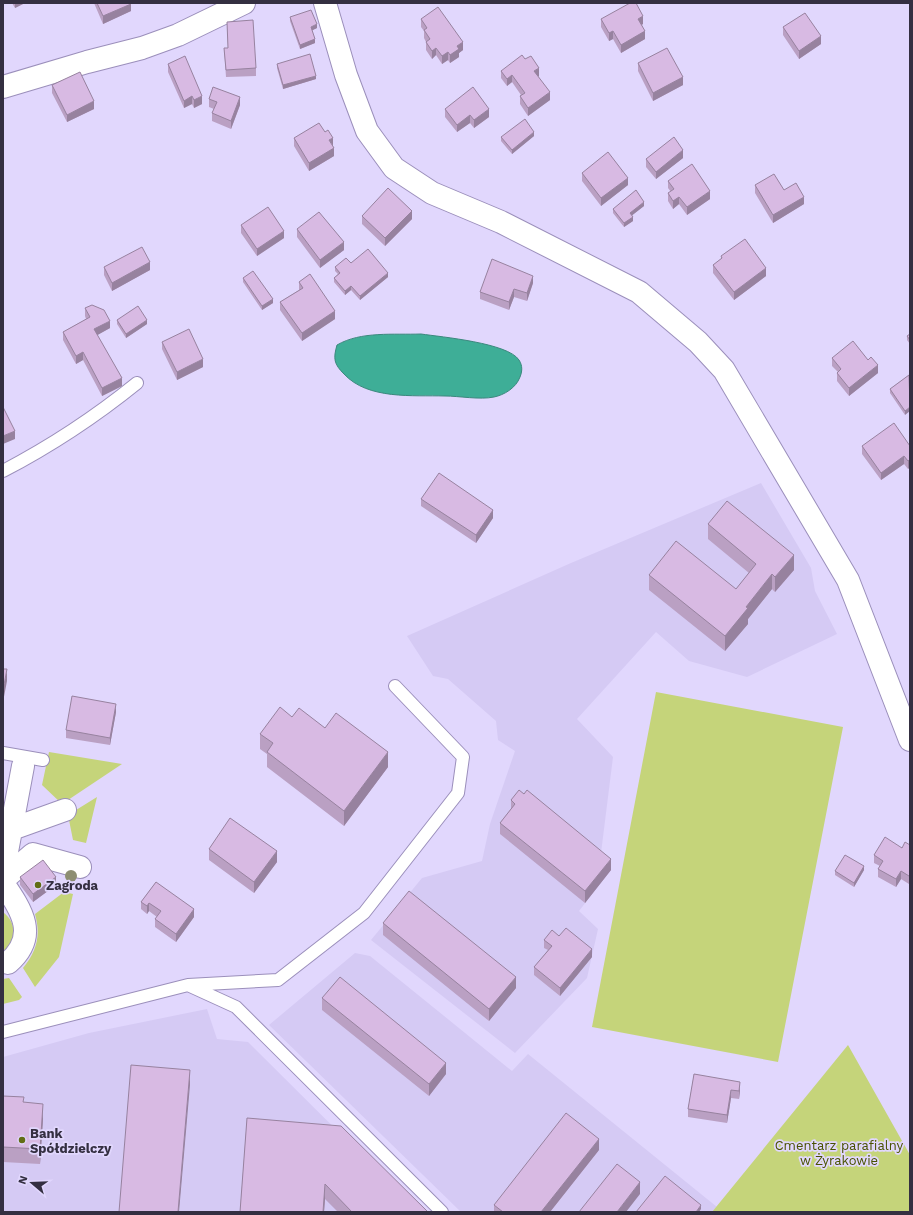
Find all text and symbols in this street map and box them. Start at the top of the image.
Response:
place label: Zagroda [46,878,99,893]
marker: Zagroda [33,880,43,890]
place label: Bank Spółdzielczy [30,1126,112,1156]
marker: Bank Spółdzielczy [17,1135,27,1145]
park label: Cmentarz parafialny w Żyrakowie [775,1138,904,1168]
north arrow [12,1163,52,1203]
text: N [16,1174,30,1186]

